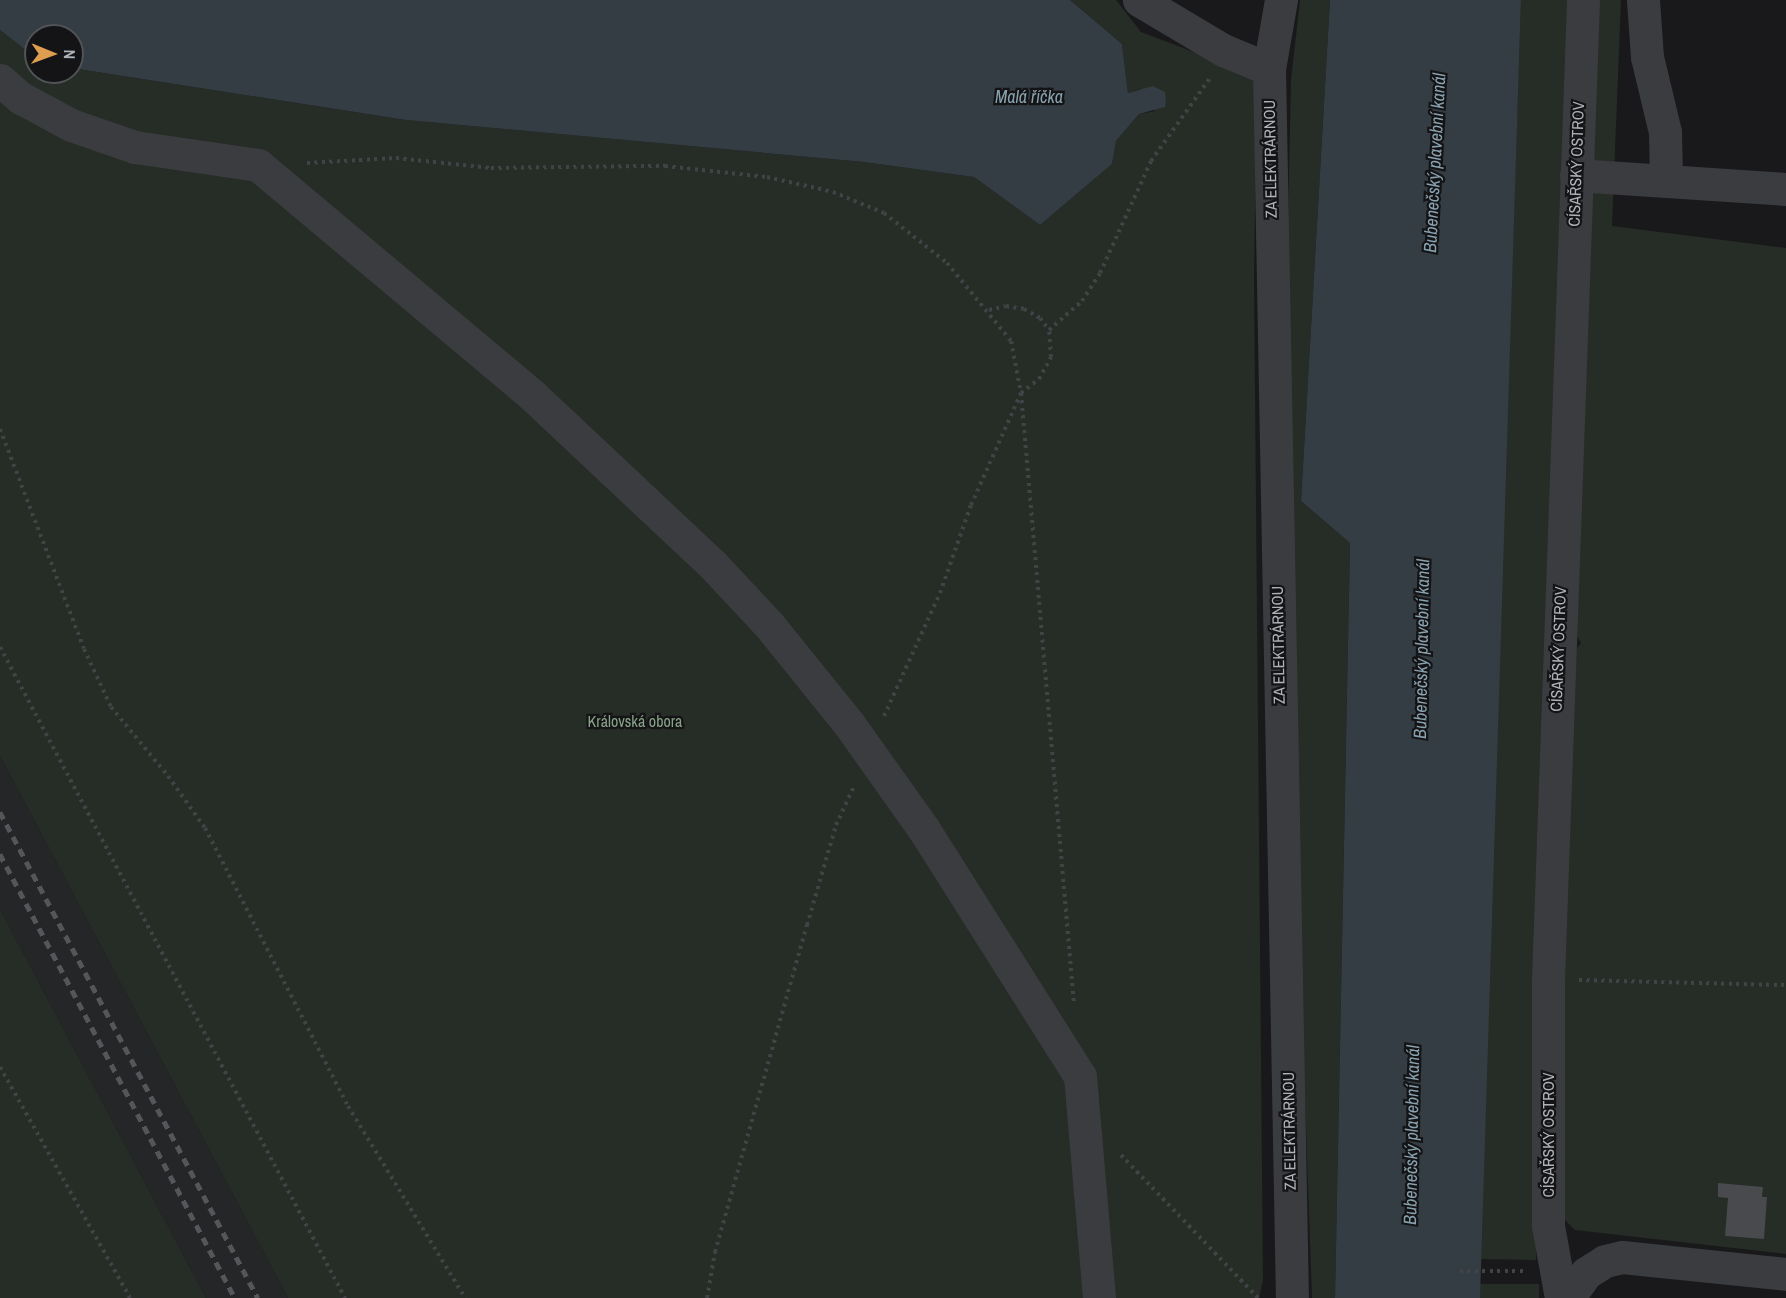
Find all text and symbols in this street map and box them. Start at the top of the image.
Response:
north arrow [24,24,84,84]
text: N [59,49,81,59]
water label: Bubenečský plavební kanál [1420,73,1450,253]
water label: Malá říčka [995,86,1063,108]
street label: ZA ELEKTRÁRNOU [1259,99,1281,219]
street label: CÍSAŘSKÝ OSTROV [1564,101,1588,227]
water label: Bubenečský plavební kanál [1410,559,1434,739]
street label: ZA ELEKTRÁRNOU [1267,585,1289,705]
street label: CÍSAŘSKÝ OSTROV [1546,586,1570,712]
park label: Královská obora [588,711,682,731]
water label: Bubenečský plavební kanál [1400,1045,1424,1225]
street label: ZA ELEKTRÁRNOU [1278,1071,1300,1191]
street label: CÍSAŘSKÝ OSTROV [1538,1072,1558,1198]

